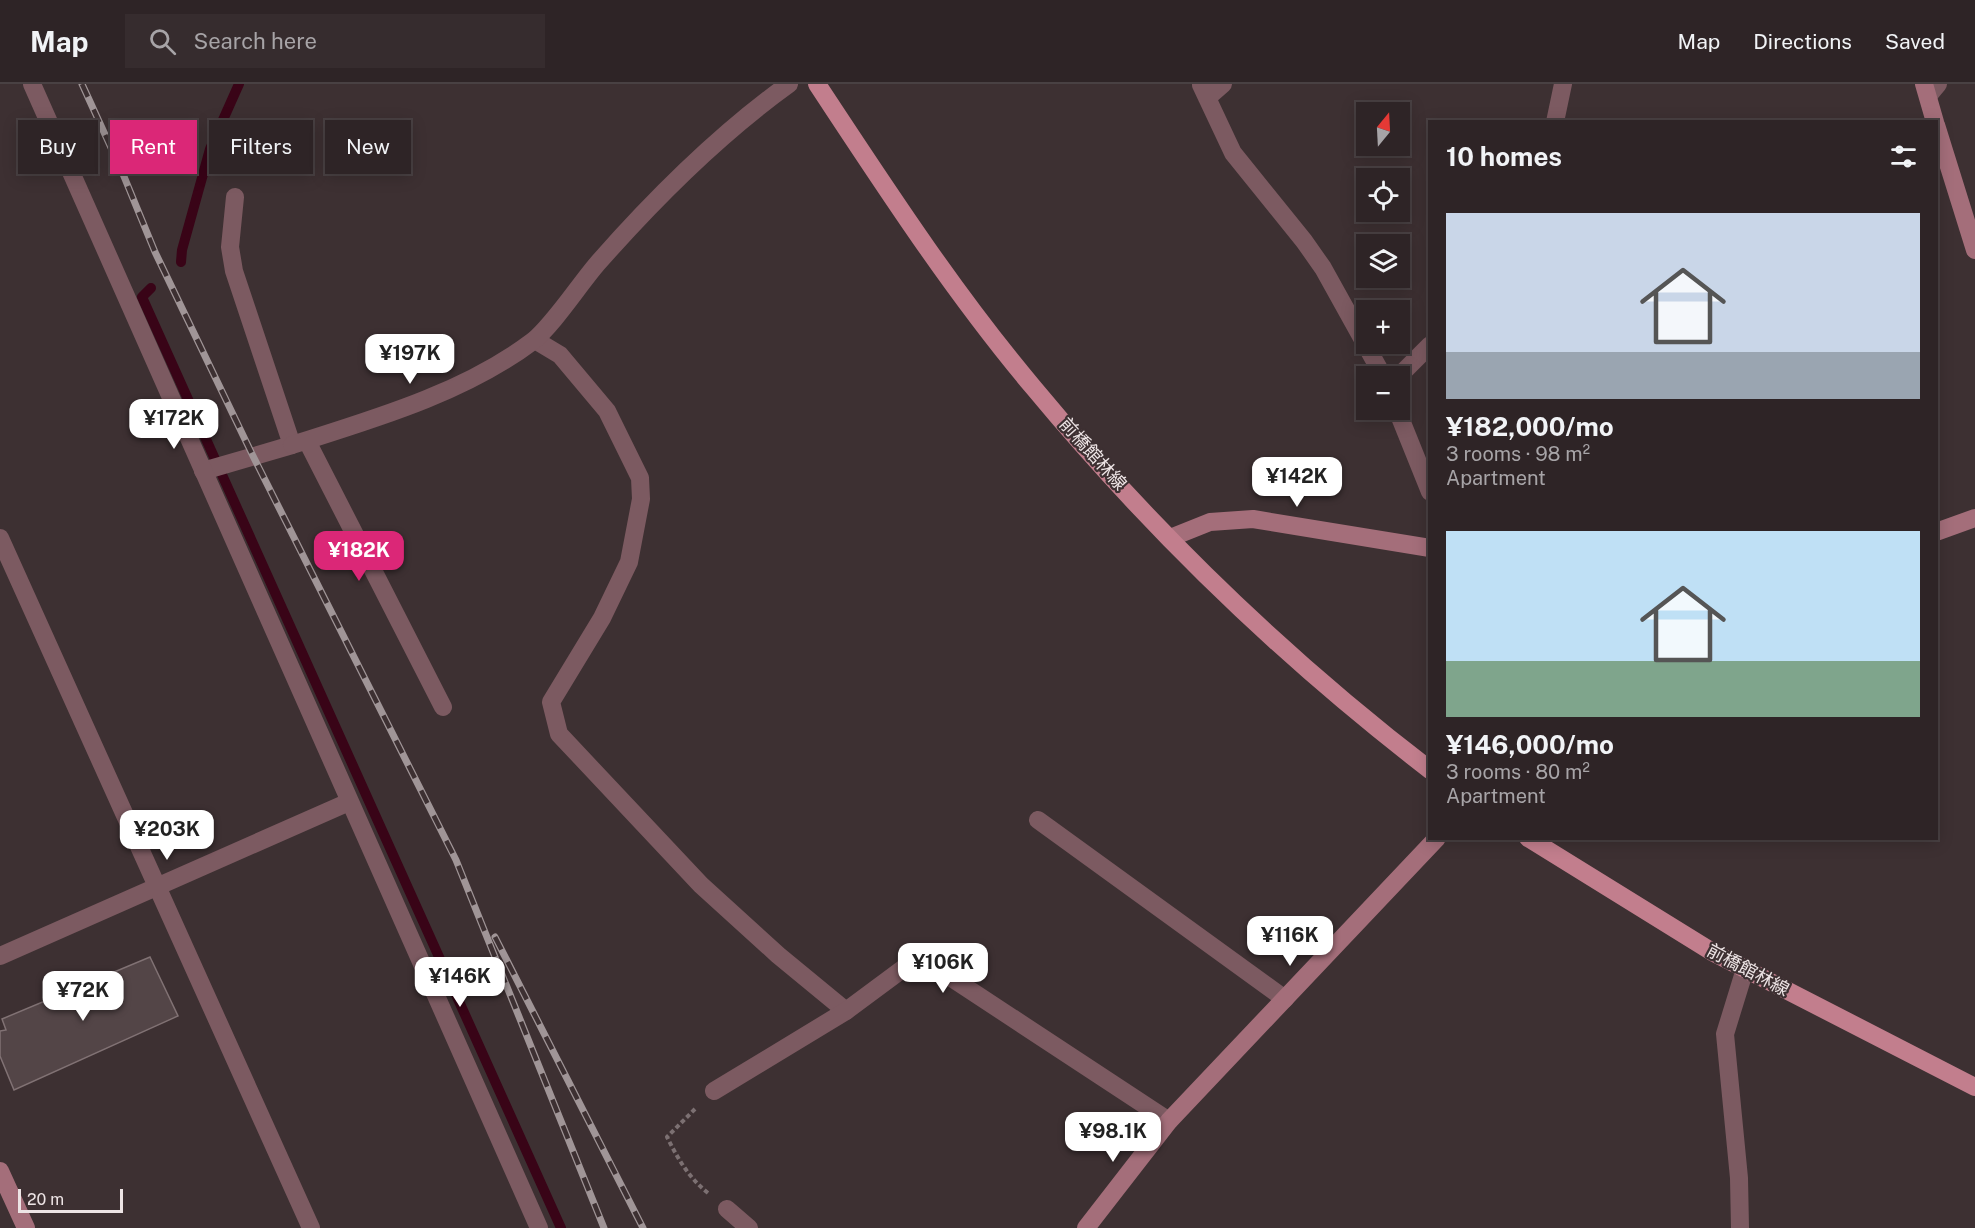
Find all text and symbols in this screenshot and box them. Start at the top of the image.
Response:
search box [125,14,545,68]
text: Map [30,25,89,58]
icon: search [146,25,179,58]
text: Search here [194,28,317,54]
text: Map [1678,29,1720,54]
text: Directions [1753,29,1852,54]
text: Saved [1885,29,1945,54]
north arrow [1356,102,1410,156]
map controls [1356,102,1410,420]
chip: Buy [18,120,98,174]
chip: Rent [110,120,197,174]
chip: Filters [209,120,313,174]
chip: New [325,120,411,174]
icon: filters [1887,140,1920,173]
text: 10 homes [1446,141,1562,172]
button: locate [1356,168,1410,222]
button: layers [1356,234,1410,288]
icon: home [1629,252,1737,360]
button: + [1356,300,1410,354]
pin: ¥197K [368,334,452,385]
text: ¥197K [379,341,441,365]
button: − [1356,366,1410,420]
pin: ¥172K [132,399,216,450]
text: ¥172K [143,406,205,430]
text: ¥182,000/mo [1446,411,1614,442]
street label: 前橋館林線 [1055,413,1131,494]
text: 3 rooms · 98 m² [1446,442,1590,466]
pin: ¥142K [1255,457,1339,508]
text: ¥142K [1266,464,1328,488]
text: Apartment [1446,466,1546,490]
pin: ¥182K [317,531,401,582]
text: ¥182K [328,538,390,562]
icon: home [1629,570,1737,678]
text: ¥146,000/mo [1446,729,1614,760]
text: 3 rooms · 80 m² [1446,760,1590,784]
text: Apartment [1446,784,1546,808]
pin: ¥203K [125,810,209,861]
text: ¥203K [134,817,200,841]
pin: ¥116K [1248,916,1332,967]
text: ¥116K [1261,923,1319,947]
street label: 前橋館林線 [1704,939,1793,1000]
pin: ¥106K [901,943,985,994]
text: ¥106K [912,950,974,974]
pin: ¥146K [418,957,502,1008]
text: ¥146K [429,964,491,988]
pin: ¥72K [47,971,119,1022]
text: ¥72K [57,978,109,1002]
pin: ¥98.1K [1064,1112,1162,1163]
text: ¥98.1K [1079,1119,1147,1143]
scale bar [18,1186,123,1214]
text: 20 m [27,1190,64,1209]

